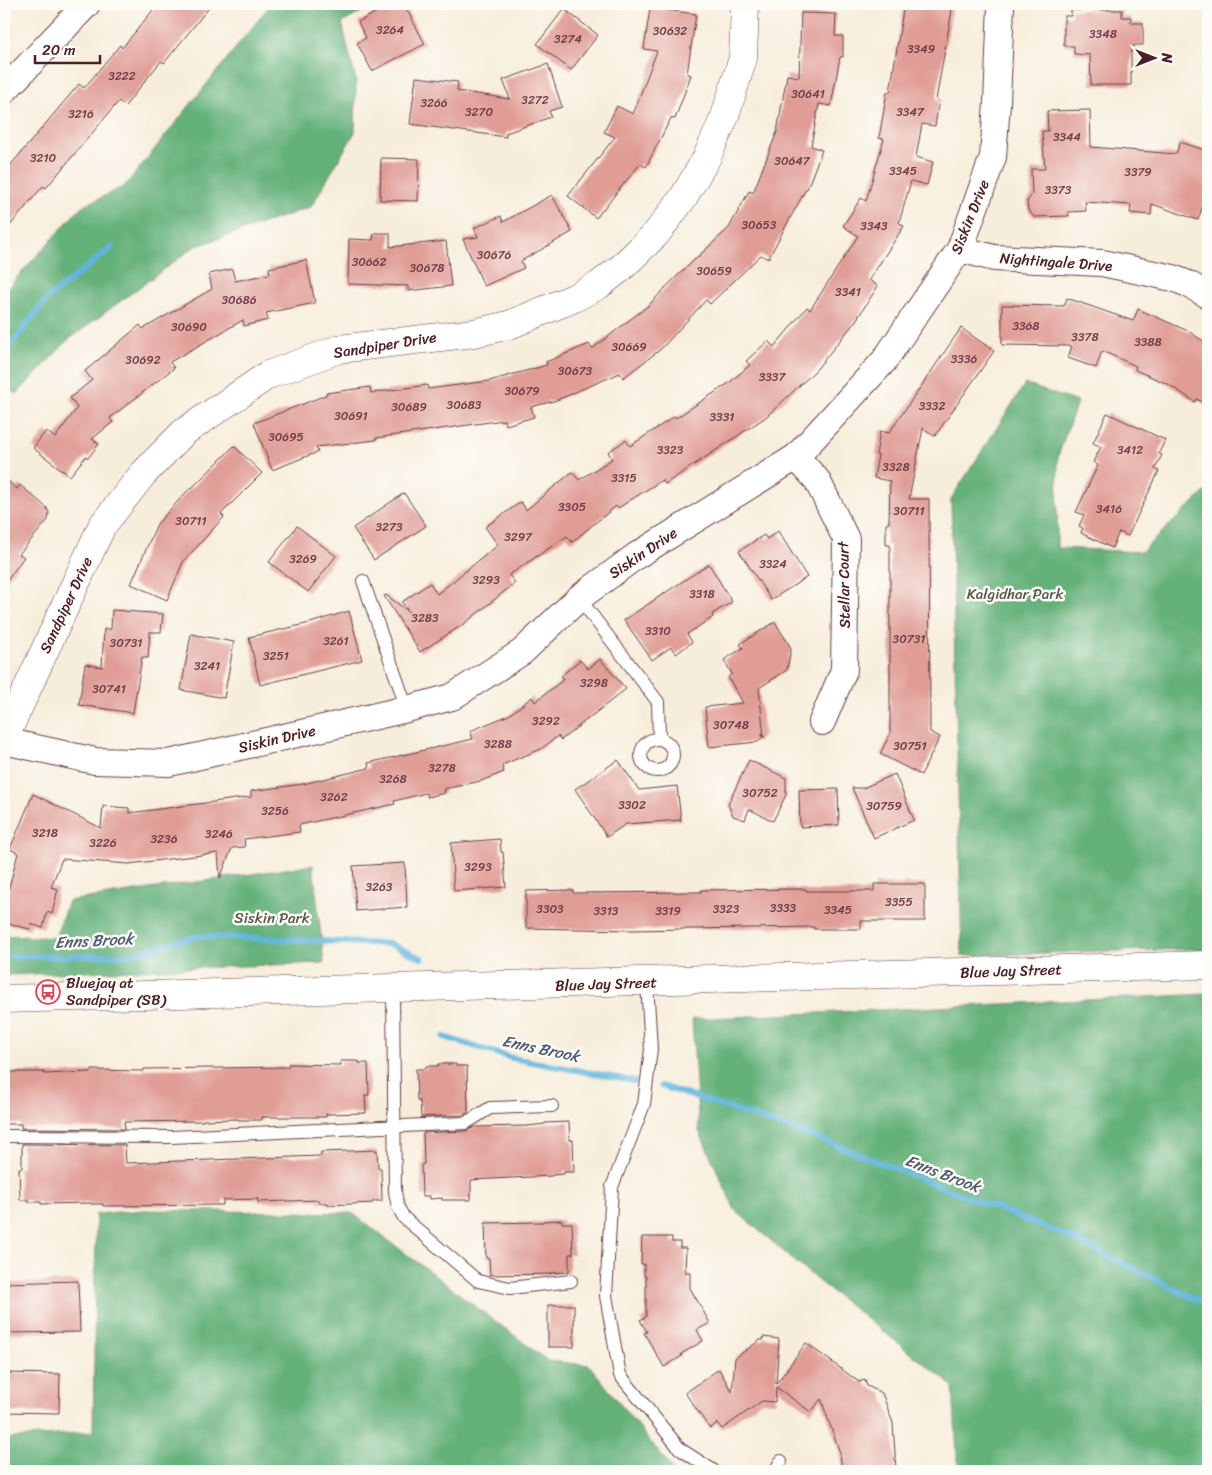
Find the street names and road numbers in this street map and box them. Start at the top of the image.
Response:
street label: Siskin Drive [943,175,997,258]
street label: Nightingale Drive [999,245,1113,279]
street label: Sandpiper Drive [332,324,439,366]
street label: Siskin Drive [603,520,683,586]
street label: Stellar Court [830,540,858,629]
street label: Sandpiper Drive [32,552,100,658]
street label: Siskin Drive [236,717,318,761]
street label: Blue Jay Street [960,956,1063,986]
street label: Blue Jay Street [555,969,658,999]

